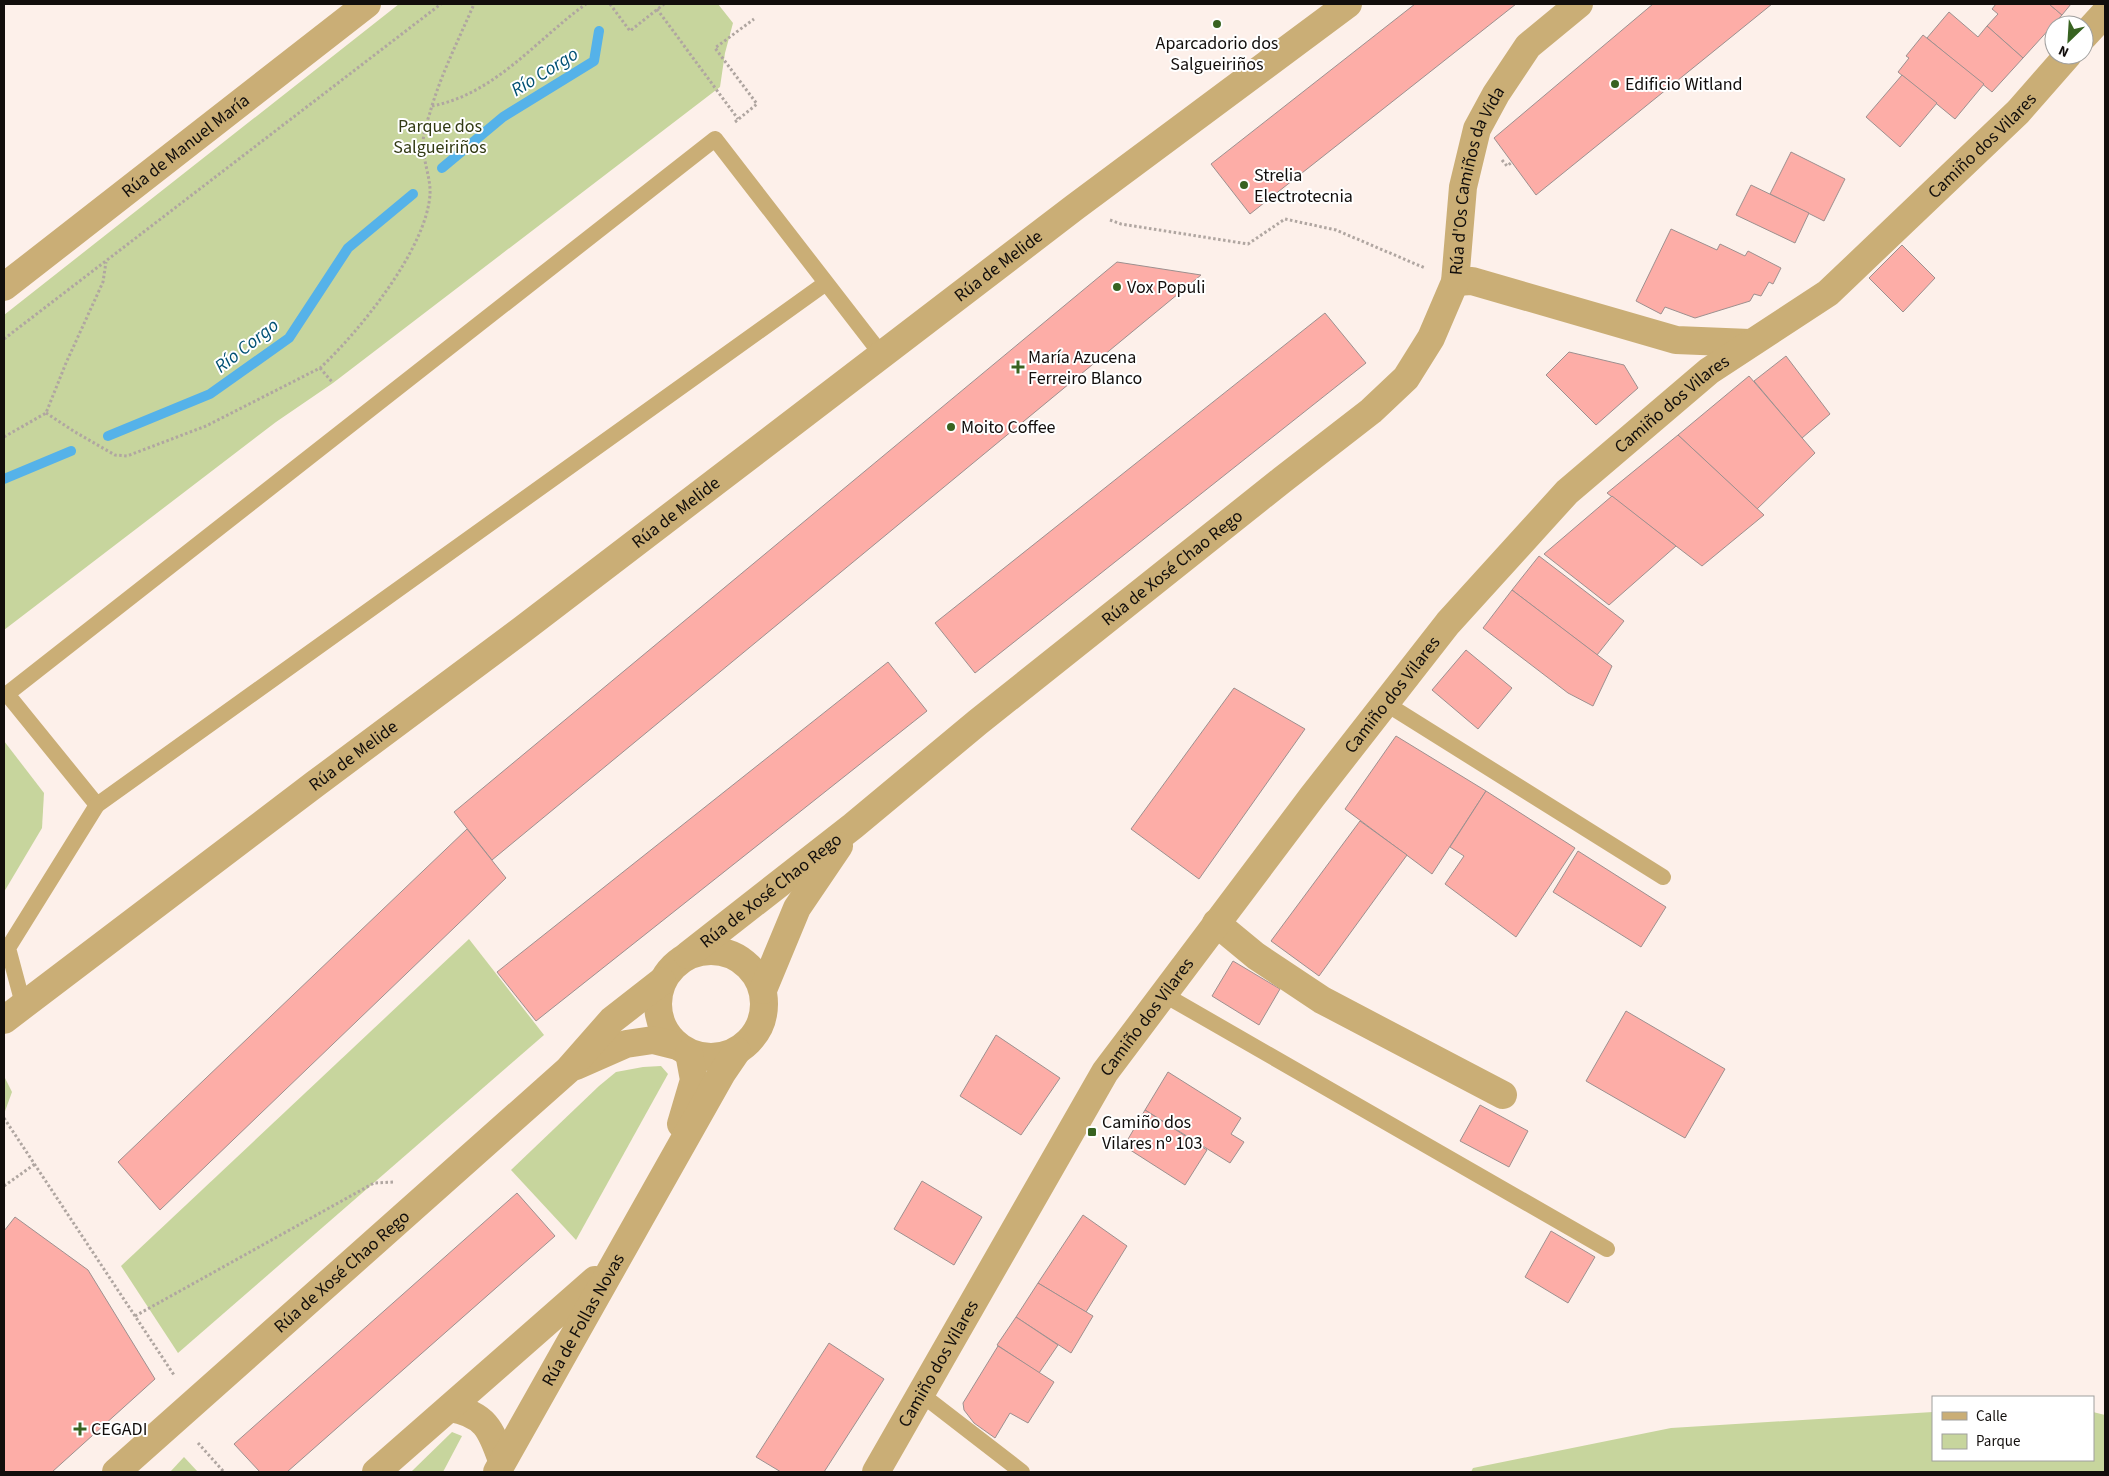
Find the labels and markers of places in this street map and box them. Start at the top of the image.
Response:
marker: Aparcadorio dos Salgueiriños [1211,18,1223,30]
place label: Aparcadorio dos Salgueiriños [1156,31,1278,77]
place label: Edificio Witland [1625,72,1743,97]
marker: Edificio Witland [1609,78,1621,90]
place label: Strelia Electrotecnia [1254,163,1353,209]
marker: Strelia Electrotecnia [1238,179,1250,191]
place label: Vox Populi [1127,275,1205,300]
marker: Vox Populi [1111,281,1123,293]
place label: María Azucena Ferreiro Blanco [1028,345,1142,391]
marker: María Azucena Ferreiro Blanco [1012,361,1024,373]
place label: Moito Coffee [961,415,1056,440]
marker: Moito Coffee [945,421,957,433]
place label: Camiño dos Vilares nº 103 [1102,1110,1202,1156]
marker: Camiño dos Vilares nº 103 [1086,1126,1098,1138]
place label: CEGADI [91,1417,147,1442]
marker: CEGADI [73,1422,87,1436]

